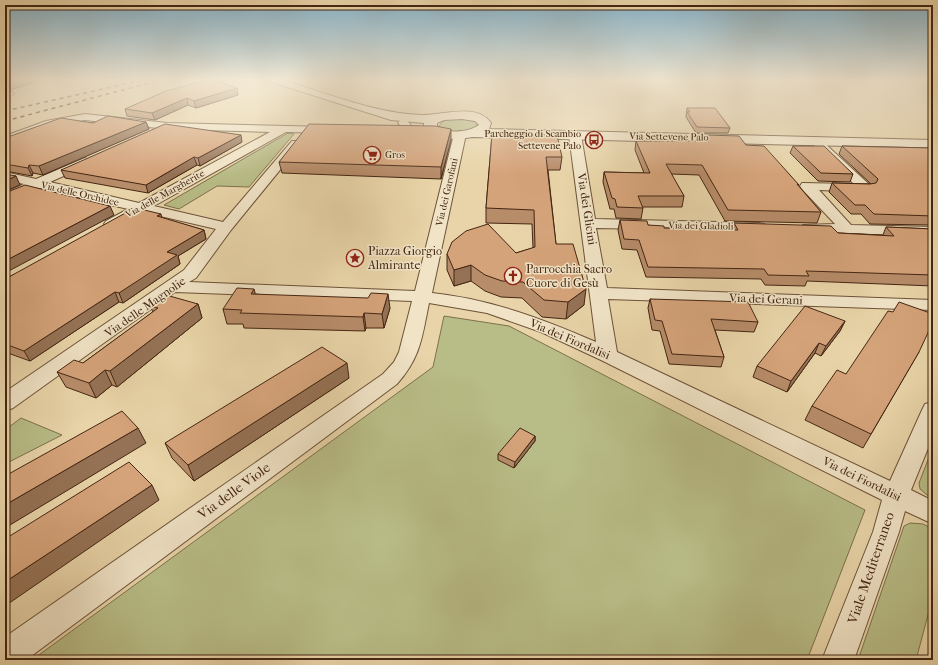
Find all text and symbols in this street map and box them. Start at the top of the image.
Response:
place label: Parcheggio di Scambio Settevene Palo [484,128,581,152]
bus stop icon: Parcheggio di Scambio Settevene Palo [584,130,604,150]
street label: Via Settevene Palo [628,130,709,144]
supermarket icon: Gros [362,145,382,165]
place label: Gros [385,149,405,161]
street label: Via dei Garofani [433,157,461,228]
street label: Via delle Margherite [122,167,207,221]
street label: Via dei Glicini [574,171,600,246]
street label: Via delle Orchidee [39,179,120,209]
street label: Via dei Gladioli [667,219,734,233]
place label: Piazza Giorgio Almirante [367,244,442,272]
place icon: Piazza Giorgio Almirante [345,248,365,268]
place label: Parrocchia Sacro Cuore di Gesù [526,262,612,290]
church icon: Parrocchia Sacro Cuore di Gesù [503,266,523,286]
street label: Via delle Magnolie [101,274,188,341]
street label: Via dei Gerani [728,291,803,307]
street label: Via dei Fiordalisi [527,315,613,362]
street label: Via dei Fiordalisi [819,453,904,504]
street label: Via delle Viole [194,459,274,524]
street label: Viale Mediterraneo [844,510,898,627]

